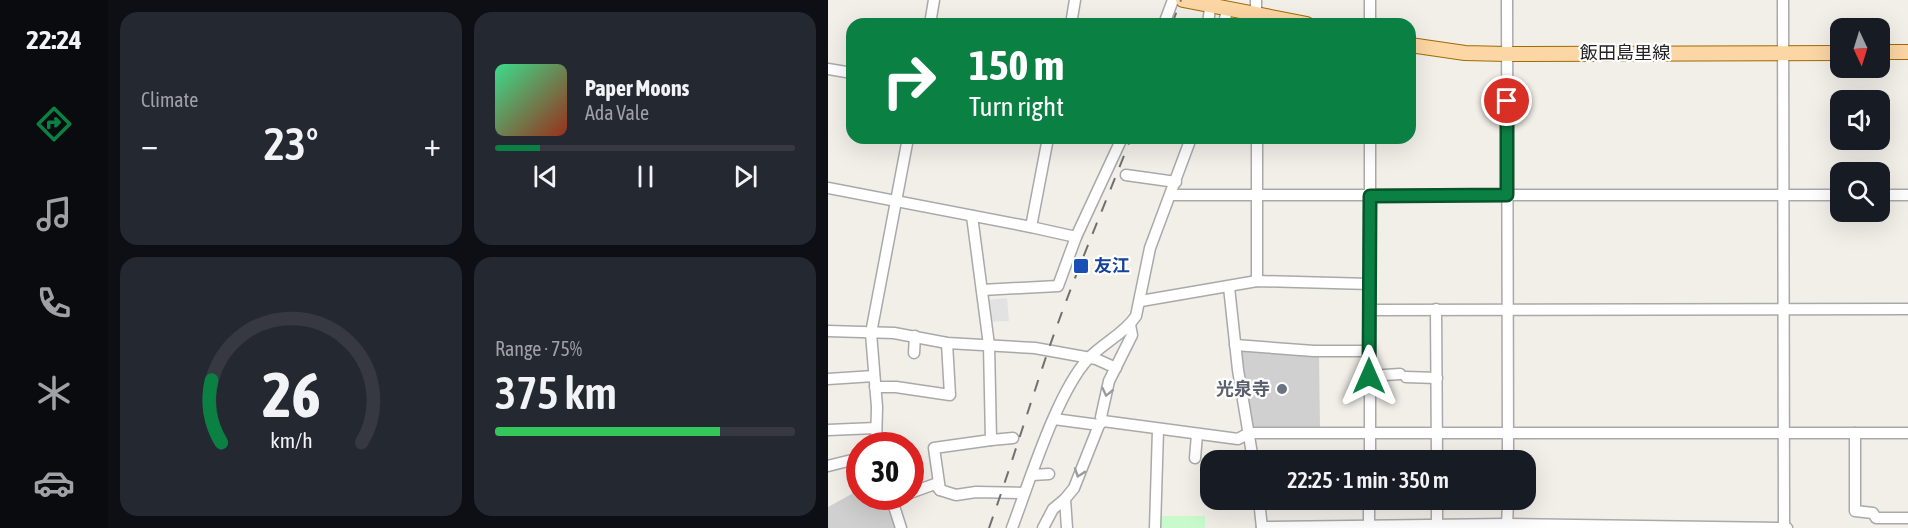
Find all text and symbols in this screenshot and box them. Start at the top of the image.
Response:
north arrow [1830,18,1890,78]
map controls [1830,18,1890,222]
text: 22:24 [26,24,82,55]
text: 150 m [969,41,1064,89]
icon: right [870,42,948,120]
street label: 飯田島里線 [1580,42,1670,63]
text: Paper Moons [585,75,689,101]
pin [1481,75,1532,126]
icon: arrive [1490,84,1523,117]
text: Climate [141,88,198,111]
button: sound [1830,90,1890,150]
text: Turn right [969,91,1064,122]
text: Ada Vale [585,101,649,124]
icon: directions [33,103,75,145]
text: 23° [264,118,318,170]
text: − [141,125,158,163]
text: + [424,125,441,163]
icon: previous [529,160,562,193]
icon: pause [629,160,662,193]
icon: next [729,160,762,193]
button: search [1830,162,1890,222]
icon: music [33,193,75,235]
place label: 友江 [1094,255,1130,276]
marker: 友江 [1072,257,1090,275]
icon: phone [33,282,75,324]
text: Range · 75% [495,337,582,360]
position arrow [1337,344,1401,408]
text: 26 [262,359,320,430]
text: 375 km [495,367,617,419]
icon: climate [33,372,75,414]
place label: 光泉寺 [1216,378,1270,399]
marker: 光泉寺 [1275,382,1289,396]
one-way arrow [1101,387,1114,397]
text: km/h [270,429,312,454]
speed limit sign: 30 [846,432,924,510]
icon: car [33,462,75,504]
one-way arrow [1073,467,1086,478]
text: 22:25 · 1 min · 350 m [1287,467,1449,493]

